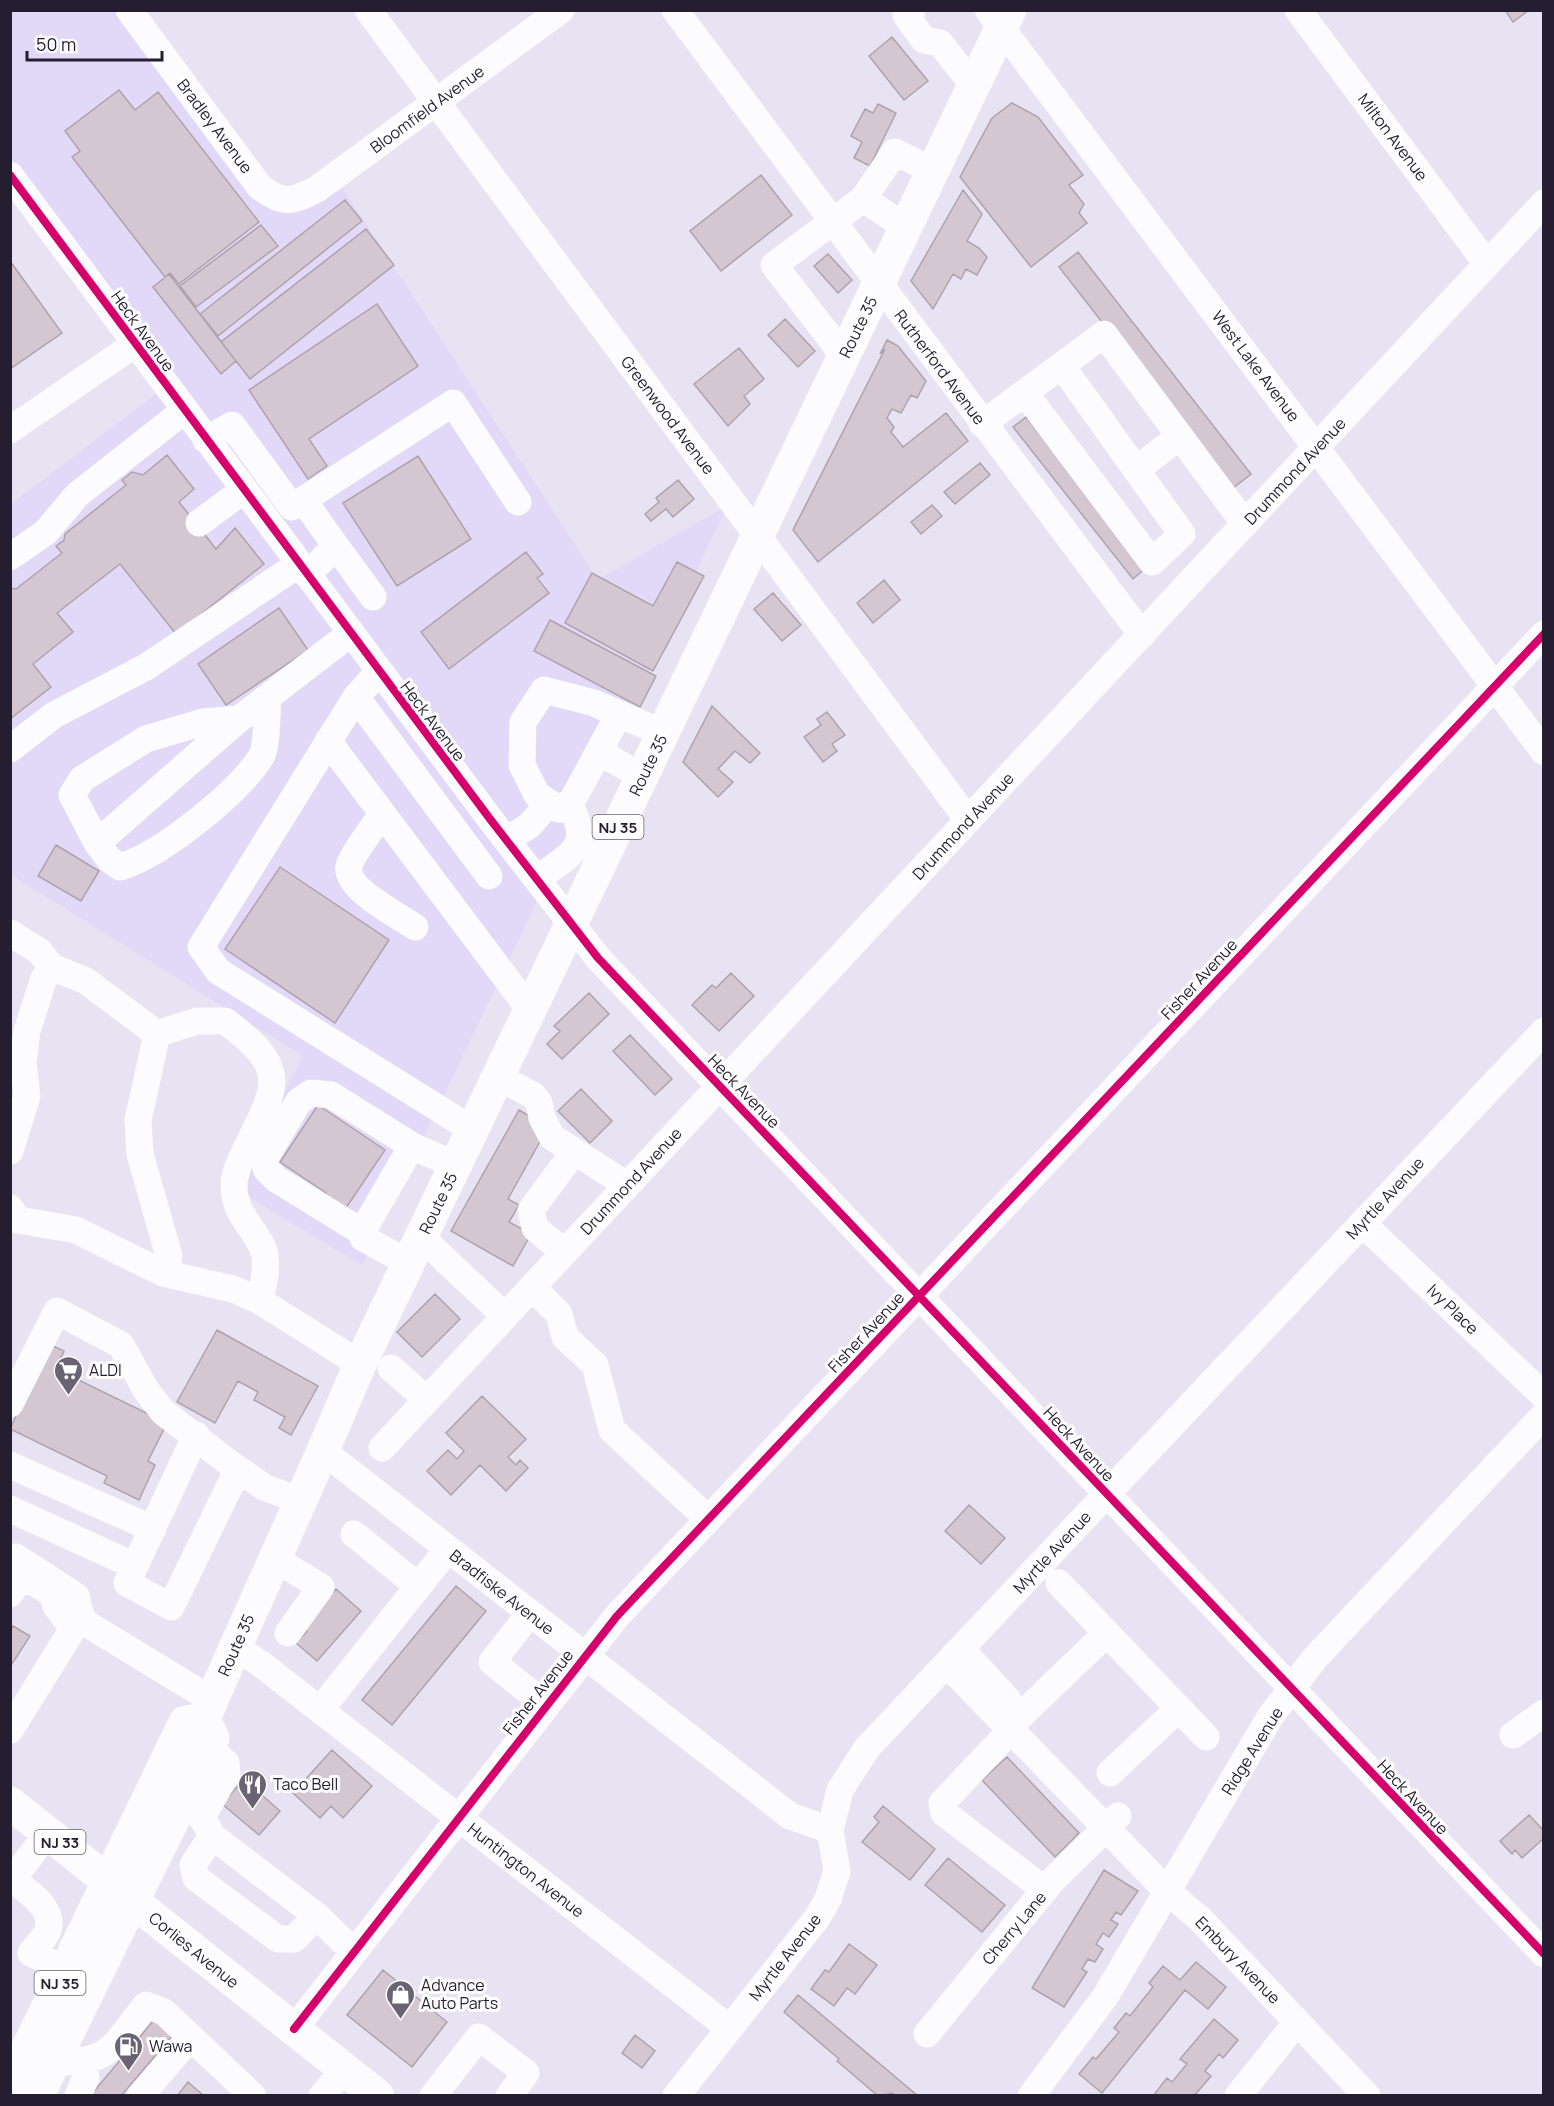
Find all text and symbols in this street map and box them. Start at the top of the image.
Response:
scale bar [27,24,162,62]
text: 50 m [36,32,76,56]
street label: Bloomfield Avenue [365,60,489,158]
street label: Bradley Avenue [172,74,258,178]
street label: Milton Avenue [1353,89,1433,185]
street label: Heck Avenue [106,286,180,376]
street label: Route 35 [834,293,882,361]
street label: Rutherford Avenue [890,305,990,429]
street label: West Lake Avenue [1207,306,1305,426]
street label: Greenwood Avenue [616,351,720,479]
street label: Drummond Avenue [1239,412,1351,530]
street label: Heck Avenue [396,676,470,766]
street label: Route 35 [624,731,672,799]
street label: Drummond Avenue [907,767,1019,885]
road number: NJ 35 [592,815,644,839]
street label: Fisher Avenue [1156,934,1242,1024]
street label: Heck Avenue [703,1049,785,1133]
street label: Drummond Avenue [575,1122,687,1240]
street label: Myrtle Avenue [1341,1152,1429,1244]
street label: Route 35 [414,1169,462,1237]
street label: Ivy Place [1422,1279,1484,1339]
street label: Fisher Avenue [823,1287,909,1377]
supermarket icon: ALDI [52,1354,84,1396]
place label: ALDI [89,1359,122,1381]
street label: Heck Avenue [1039,1402,1119,1486]
street label: Myrtle Avenue [1008,1506,1096,1598]
street label: Bradfiske Avenue [445,1544,559,1640]
street label: Route 35 [213,1610,259,1680]
street label: Fisher Avenue [498,1645,578,1739]
street label: Ridge Avenue [1216,1703,1288,1799]
street label: Heck Avenue [1373,1755,1453,1839]
restaurant icon: Taco Bell [236,1768,268,1810]
place label: Taco Bell [273,1773,338,1795]
street label: Huntington Avenue [463,1818,589,1922]
road number: NJ 33 [34,1830,86,1854]
street label: Cherry Lane [977,1887,1051,1969]
street label: Corlies Avenue [144,1907,244,1993]
street label: Myrtle Avenue [744,1909,826,2005]
street label: Embury Avenue [1191,1911,1285,2009]
road number: NJ 35 [34,1971,86,1995]
place label: Advance Auto Parts [421,1974,498,2014]
shop icon: Advance Auto Parts [384,1978,416,2020]
fuel station icon: Wawa [112,2030,144,2072]
place label: Wawa [149,2035,193,2057]

